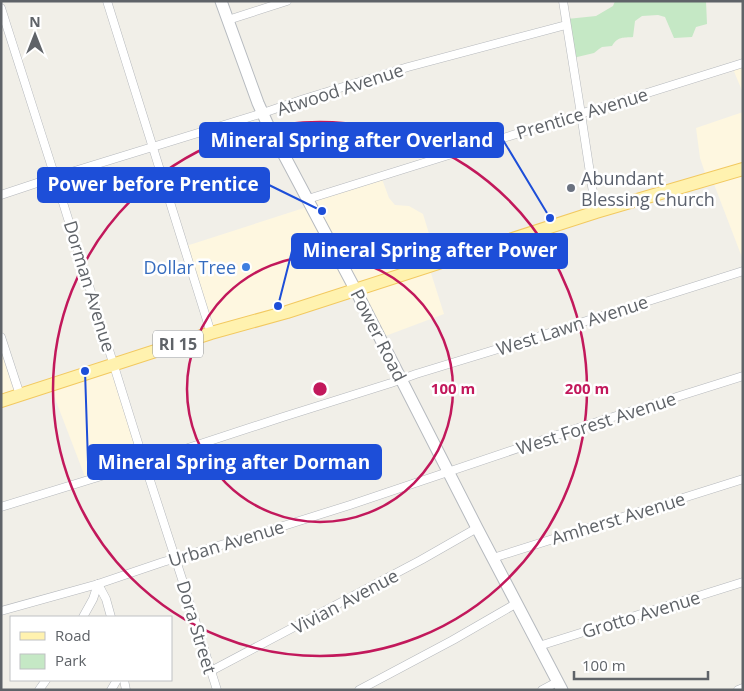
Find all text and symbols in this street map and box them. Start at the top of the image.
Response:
north arrow [10,10,60,60]
text: N [29,12,41,31]
street label: Atwood Avenue [274,57,406,121]
street label: Prentice Avenue [513,82,651,144]
callout: Mineral Spring after Overland [200,123,503,157]
text: Mineral Spring after Overland [211,127,493,153]
place label: Abundant Blessing Church [581,166,715,211]
callout: Power before Prentice [38,168,269,202]
text: Power before Prentice [47,171,259,197]
marker: Abundant Blessing Church [565,182,577,194]
street label: Dorman Avenue [59,217,121,355]
callout: Mineral Spring after Power [292,234,567,268]
text: Mineral Spring after Power [302,237,558,263]
place label: Dollar Tree [144,255,236,279]
marker: Dollar Tree [240,261,252,273]
street label: Power Road [345,285,413,385]
street label: West Lawn Avenue [493,289,651,361]
road number: RI 15 [153,330,203,358]
text: 100 m [431,378,475,398]
text: 200 m [565,378,609,398]
centre of rings [311,380,329,398]
street label: West Forest Avenue [513,386,679,460]
callout: Mineral Spring after Dorman [88,445,381,479]
text: Mineral Spring after Dorman [98,449,370,475]
street label: Amherst Avenue [548,486,688,550]
street label: Urban Avenue [165,514,287,572]
street label: Vivian Avenue [288,563,402,639]
street label: Dora Street [171,577,223,677]
street label: Grotto Avenue [579,585,703,643]
legend [10,616,172,681]
text: Road [55,625,91,645]
scale bar [574,648,708,680]
text: Park [55,650,86,670]
text: 100 m [582,655,626,675]

